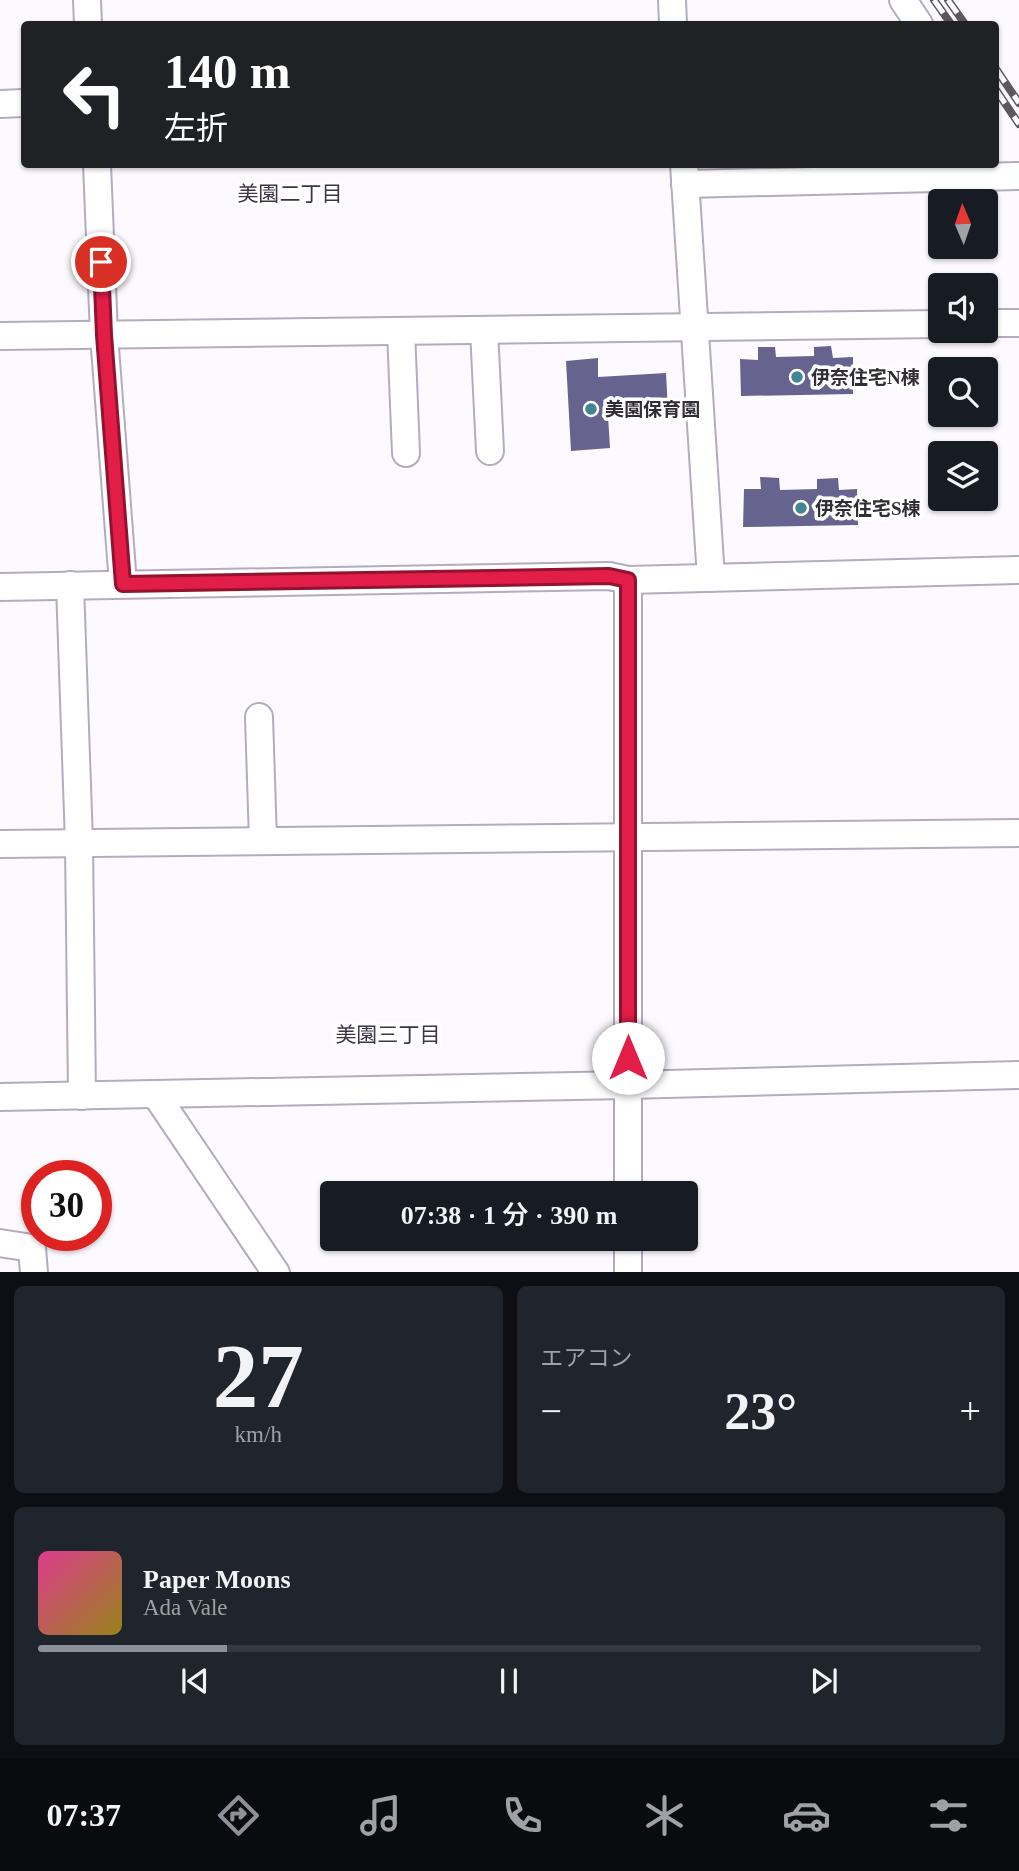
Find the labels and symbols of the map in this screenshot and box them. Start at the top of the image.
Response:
district label: 美園二丁目 [238,182,343,206]
north arrow [928,189,998,259]
pin [71,232,131,292]
place label: 伊奈住宅N棟 [811,367,920,388]
marker: 伊奈住宅N棟 [789,369,805,385]
place label: 美園保育園 [605,399,700,420]
marker: 美園保育園 [583,401,599,417]
place label: 伊奈住宅S棟 [815,498,921,519]
marker: 伊奈住宅S棟 [793,500,809,516]
position arrow [591,1021,665,1095]
district label: 美園三丁目 [336,1023,441,1047]
speed limit sign: 30 [21,1160,112,1251]

